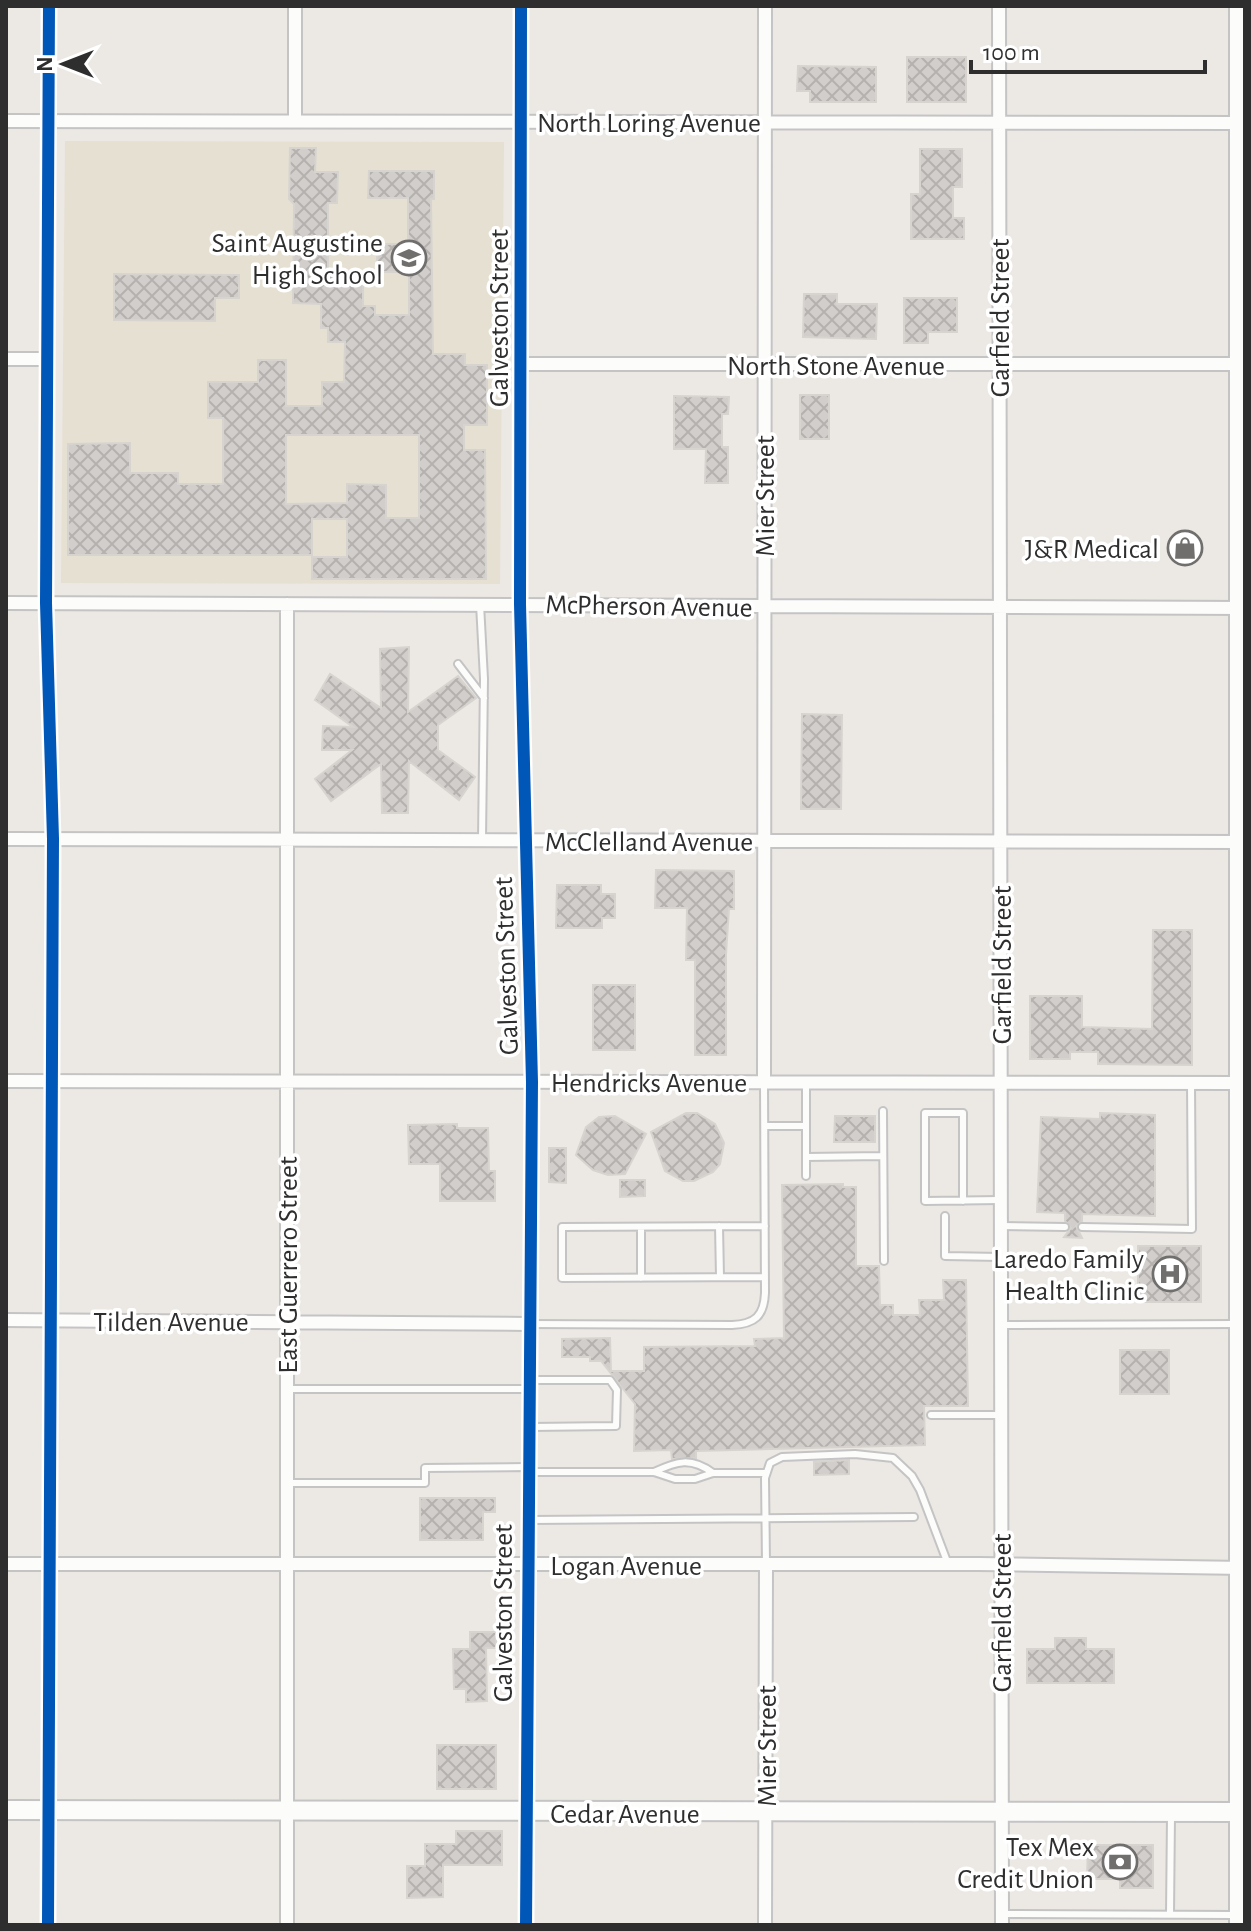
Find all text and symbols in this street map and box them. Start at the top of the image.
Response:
north arrow [24,24,104,104]
scale bar [971,24,1205,74]
text: 100 m [983,41,1040,65]
text: N [34,56,56,72]
street label: North Loring Avenue [537,110,761,138]
street label: Galveston Street [486,229,514,407]
place label: Saint Augustine High School [211,230,383,290]
school or university icon: Saint Augustine High School [390,239,428,277]
street label: Garfield Street [987,239,1015,397]
street label: North Stone Avenue [727,353,945,381]
street label: Mier Street [752,435,780,557]
shop icon: J&R Medical [1166,529,1204,567]
place label: J&R Medical [1025,536,1159,564]
street label: McPherson Avenue [545,591,753,623]
street label: McClelland Avenue [545,829,753,857]
street label: Galveston Street [490,876,524,1055]
street label: Garfield Street [989,886,1017,1044]
street label: Hendricks Avenue [551,1070,747,1098]
street label: East Guerrero Street [275,1156,303,1374]
place label: Laredo Family Health Clinic [993,1246,1144,1306]
hospital icon: Laredo Family Health Clinic [1151,1255,1189,1293]
street label: Tilden Avenue [93,1309,249,1337]
street label: Galveston Street [490,1524,518,1702]
street label: Garfield Street [989,1534,1017,1692]
street label: Logan Avenue [550,1553,702,1581]
street label: Mier Street [754,1685,782,1807]
street label: Cedar Avenue [550,1801,700,1829]
place label: Tex Mex Credit Union [957,1834,1094,1894]
bank icon: Tex Mex Credit Union [1101,1843,1139,1881]

